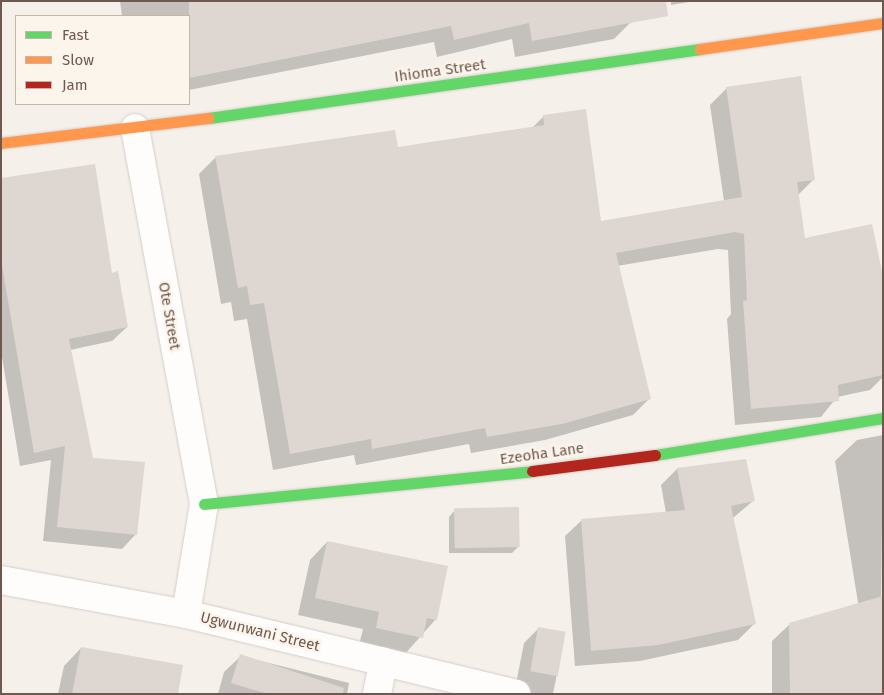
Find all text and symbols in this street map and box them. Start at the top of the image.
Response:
legend [15,15,190,105]
text: Fast [62,26,89,44]
text: Slow [62,51,94,69]
street label: Ihioma Street [393,56,487,86]
text: Jam [62,76,88,94]
street label: Ote Street [154,281,184,351]
street label: Ezeoha Lane [499,439,585,469]
street label: Ugwunwani Street [198,608,322,656]

